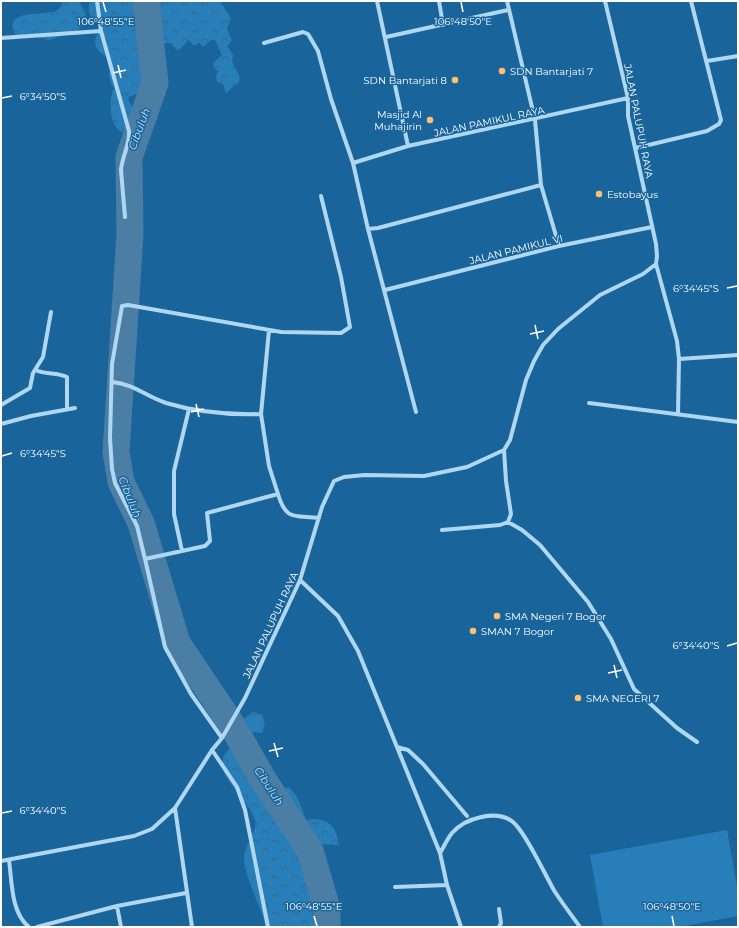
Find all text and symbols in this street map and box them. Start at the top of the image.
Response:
text: 106°48'55"E [78,15,135,28]
text: 106°48'50"E [434,15,492,28]
street label: JALAN PALUPUH RAYA [621,62,656,180]
place label: SDN Bantarjati 7 [510,65,593,78]
marker: SDN Bantarjati 7 [497,66,507,76]
place label: SDN Bantarjati 8 [363,74,447,87]
marker: SDN Bantarjati 8 [450,75,460,85]
text: 6°34'50"S [20,90,66,103]
street label: JALAN PAMIKUL RAYA [432,103,546,140]
water label: Cibuluh [125,106,153,152]
place label: Masjid Al Muhajirin [374,108,422,133]
marker: Masjid Al Muhajirin [425,115,435,125]
place label: Estobayus [607,188,658,201]
marker: Estobayus [594,189,604,199]
street label: JALAN PAMIKUL VI [467,232,564,268]
text: 6°34'45"S [673,282,719,295]
text: 6°34'45"S [20,447,66,460]
water label: Cibuluh [115,474,145,520]
street label: JALAN PALUPUH RAYA [240,569,301,682]
place label: SMA Negeri 7 Bogor [505,610,606,623]
marker: SMA Negeri 7 Bogor [492,611,502,621]
place label: SMAN 7 Bogor [481,625,554,638]
marker: SMAN 7 Bogor [468,626,478,636]
text: 6°34'40"S [673,639,720,652]
place label: SMA NEGERI 7 [586,692,660,705]
marker: SMA NEGERI 7 [573,693,583,703]
water label: Cibuluh [251,764,287,808]
text: 6°34'40"S [20,804,67,817]
text: 106°48'55"E [286,900,343,913]
text: 106°48'50"E [643,900,701,913]

